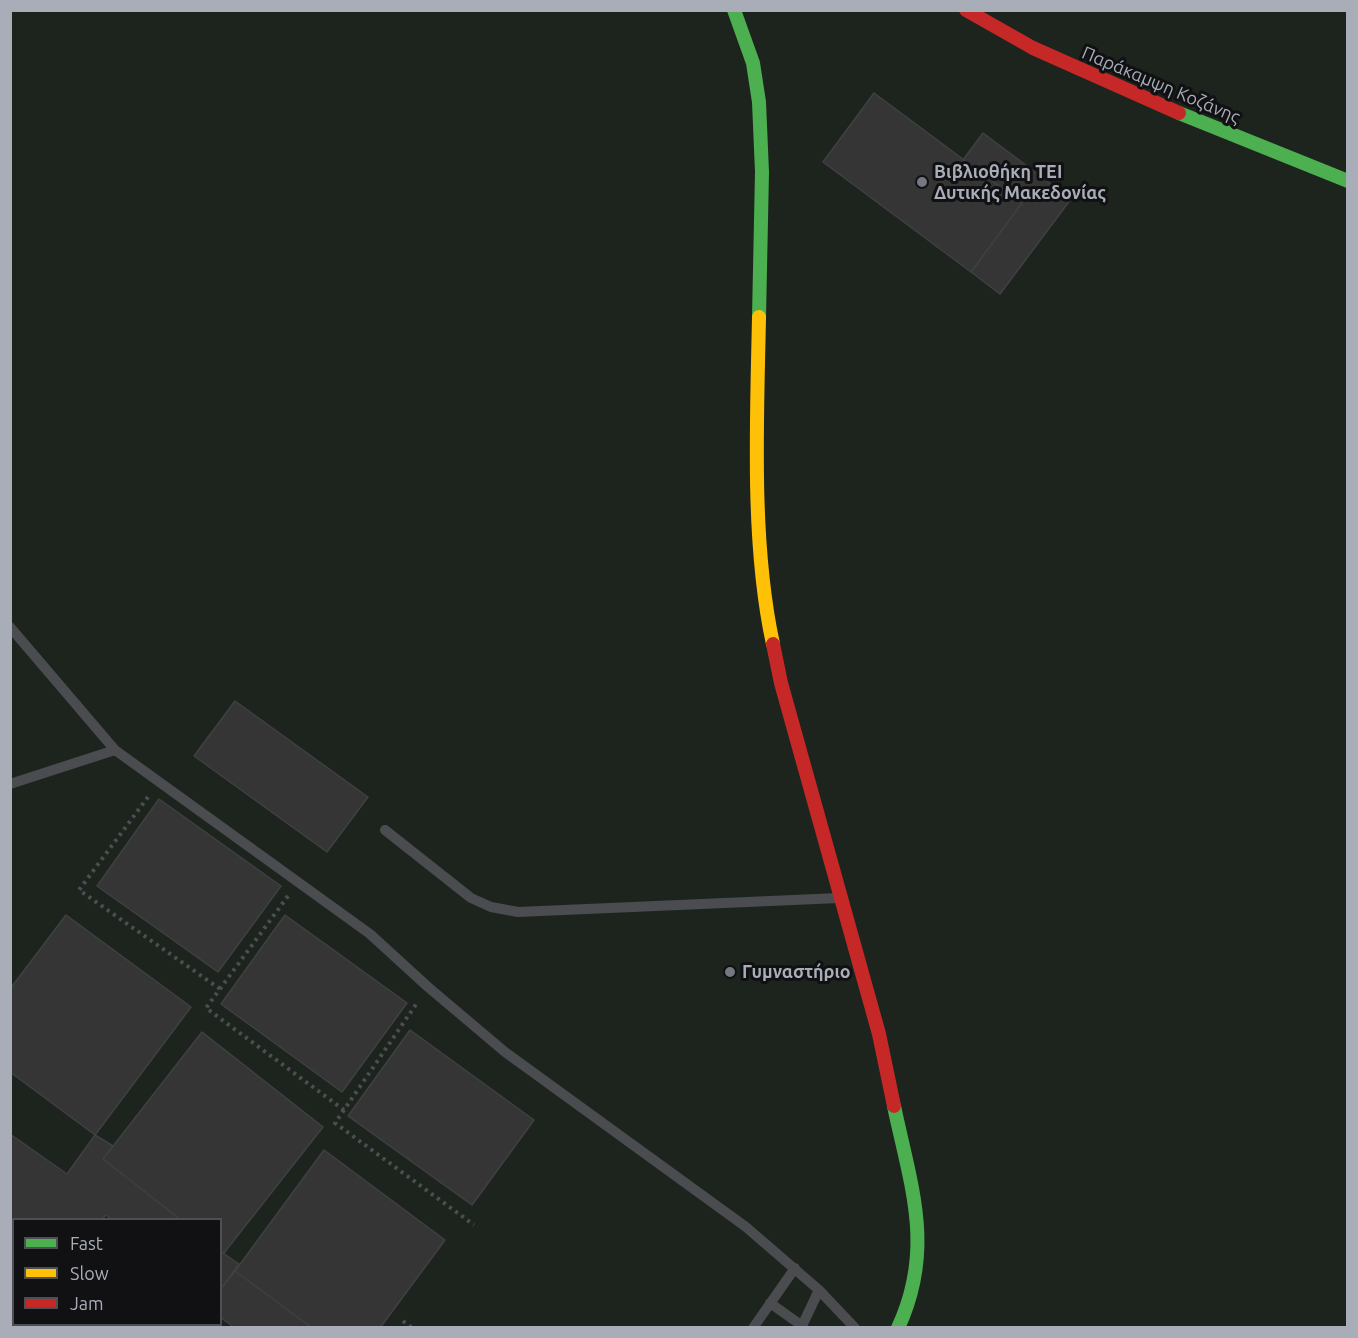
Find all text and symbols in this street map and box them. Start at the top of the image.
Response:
street label: Παράκαμψη Κοζάνης [1079,42,1243,128]
place label: Βιβλιοθήκη ΤΕΙ Δυτικής Μακεδονίας [934,161,1106,204]
marker: Βιβλιοθήκη ΤΕΙ Δυτικής Μακεδονίας [915,175,929,189]
place label: Γυμναστήριο [742,961,851,983]
marker: Γυμναστήριο [723,965,737,979]
legend [12,1218,222,1326]
text: Fast [70,1233,103,1253]
text: Slow [70,1263,109,1283]
text: Jam [70,1293,104,1313]

